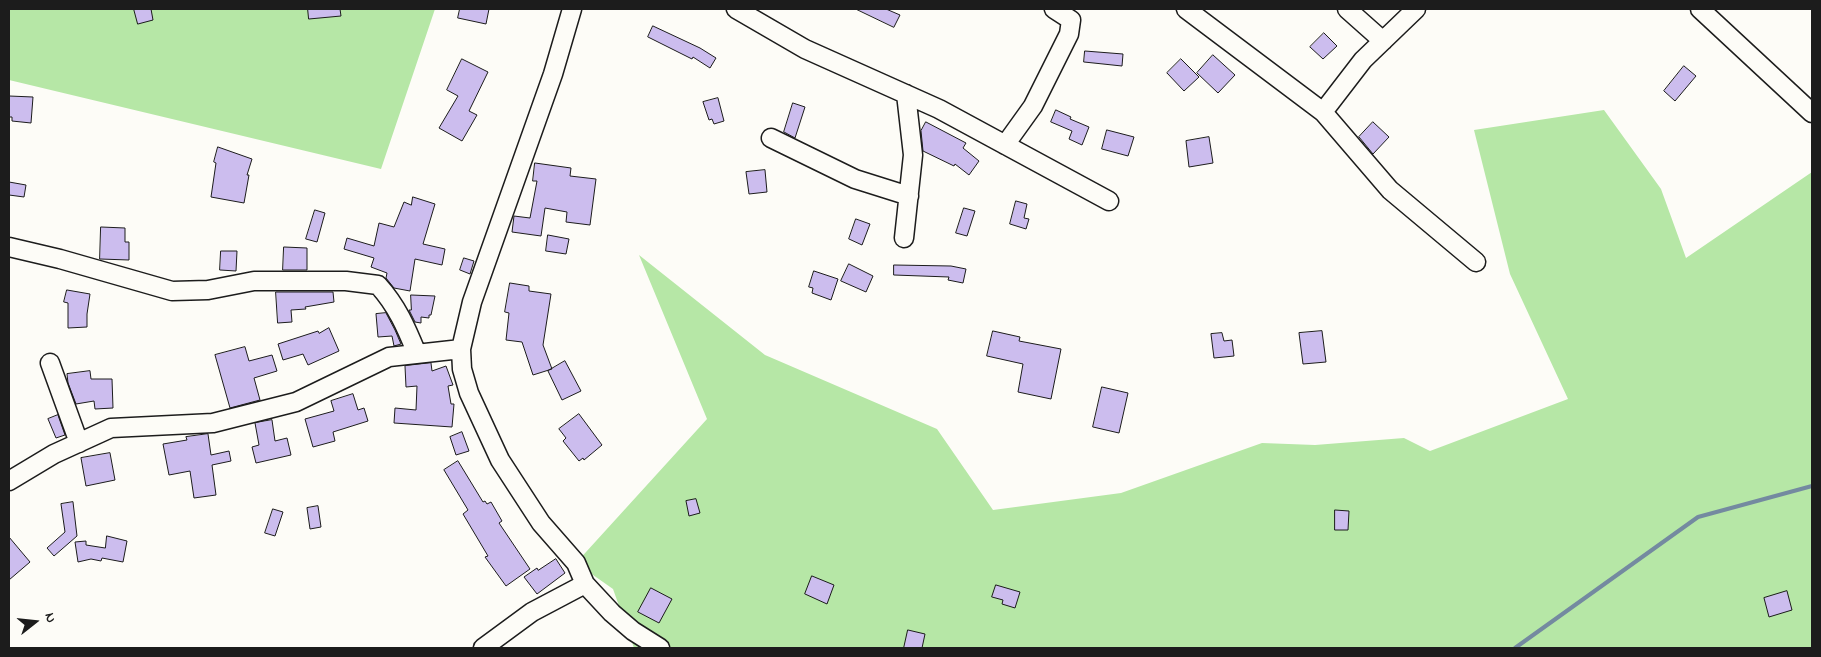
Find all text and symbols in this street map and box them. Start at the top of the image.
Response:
north arrow [10,597,60,647]
text: N [39,610,61,625]

